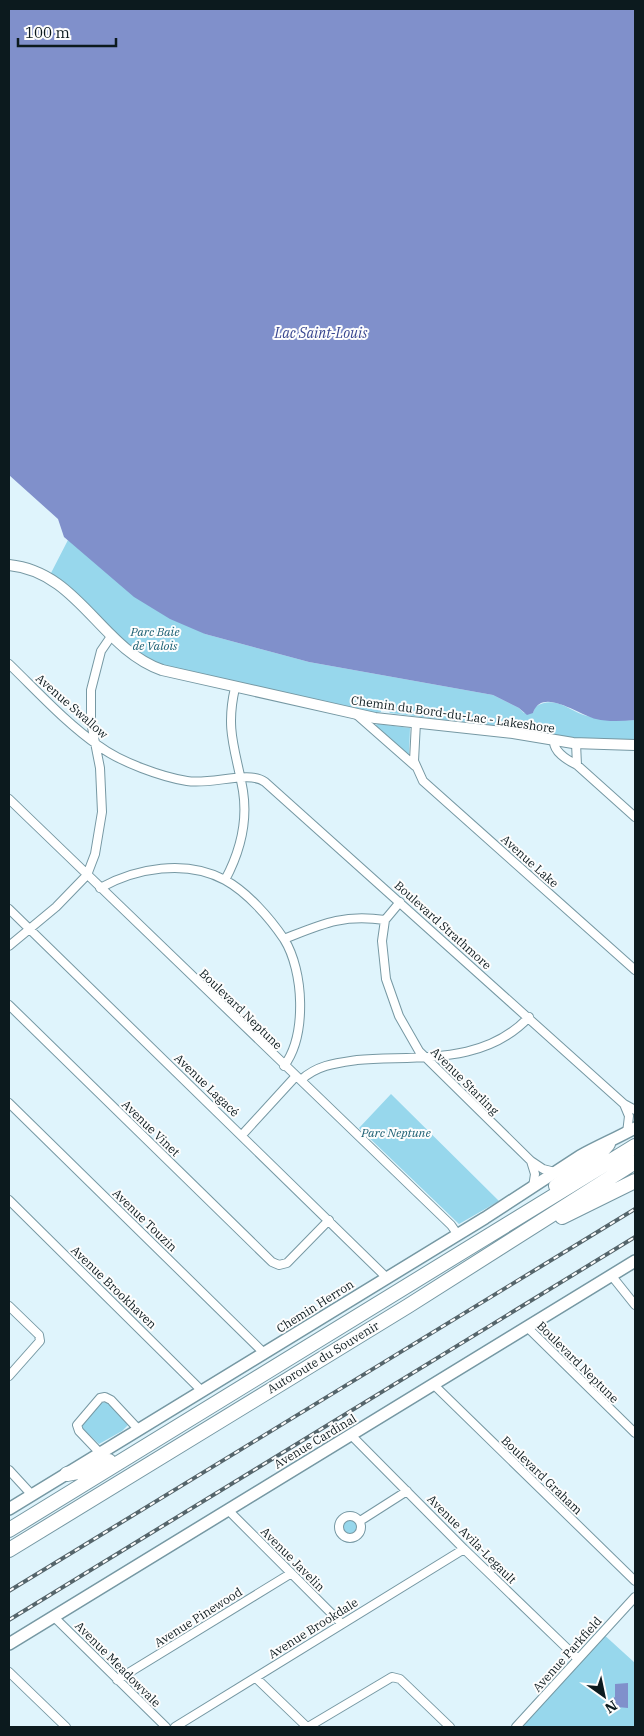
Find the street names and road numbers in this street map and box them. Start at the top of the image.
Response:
street label: Avenue Swallow [33,670,112,742]
street label: Chemin du Bord-du-Lac - Lakeshore [350,692,556,736]
street label: Avenue Lake [498,831,562,891]
street label: Boulevard Strathmore [391,878,495,972]
street label: Boulevard Neptune [196,966,286,1052]
street label: Avenue Starling [428,1044,502,1118]
street label: Avenue Lagacé [172,1050,242,1120]
street label: Avenue Vinet [119,1097,183,1159]
street label: Avenue Touzin [110,1185,181,1255]
street label: Avenue Brookhaven [68,1242,160,1332]
street label: Chemin Herron [274,1276,357,1336]
street label: Autoroute du Souvenir [264,1317,382,1396]
street label: Boulevard Neptune [534,1318,622,1406]
street label: Avenue Cardinal [271,1410,359,1471]
street label: Boulevard Graham [498,1433,586,1518]
street label: Avenue Avila-Legault [424,1491,520,1587]
street label: Avenue Javelin [258,1524,328,1594]
street label: Avenue Pinewood [151,1584,245,1650]
street label: Avenue Brookdale [265,1594,361,1662]
street label: Avenue Parkfield [529,1613,605,1695]
street label: Avenue Meadowvale [72,1618,164,1710]

